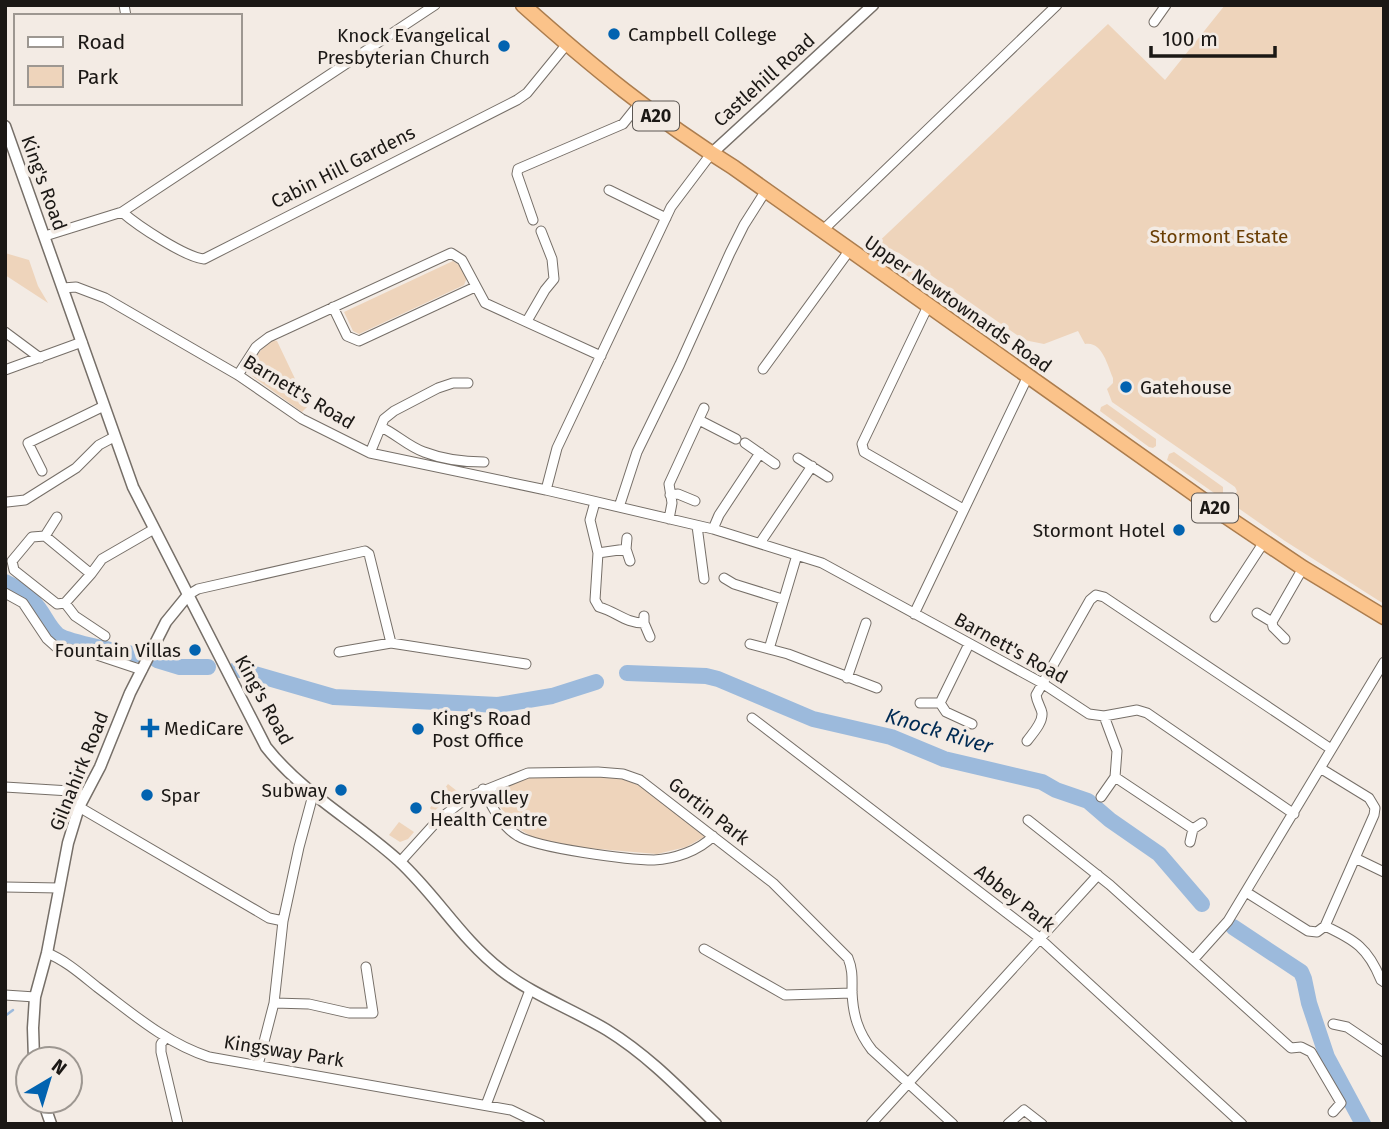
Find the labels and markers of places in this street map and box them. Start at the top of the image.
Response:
place label: Campbell College [628,23,777,46]
place label: Knock Evangelical Presbyterian Church [317,24,490,69]
marker: Campbell College [606,26,622,42]
marker: Knock Evangelical Presbyterian Church [496,38,512,54]
place label: Gatehouse [1140,376,1232,399]
marker: Gatehouse [1118,379,1134,395]
place label: Stormont Hotel [1033,519,1165,542]
marker: Stormont Hotel [1171,522,1187,538]
place label: Fountain Villas [54,639,181,662]
marker: Fountain Villas [187,642,203,658]
place label: King's Road Post Office [432,707,531,752]
place label: MediCare [164,717,244,740]
marker: MediCare [142,720,158,736]
marker: King's Road Post Office [410,721,426,737]
place label: Subway [262,779,328,802]
marker: Subway [333,782,349,798]
place label: Spar [161,784,201,807]
place label: Cheryvalley Health Centre [430,786,548,831]
marker: Spar [139,787,155,803]
marker: Cheryvalley Health Centre [408,800,424,816]

